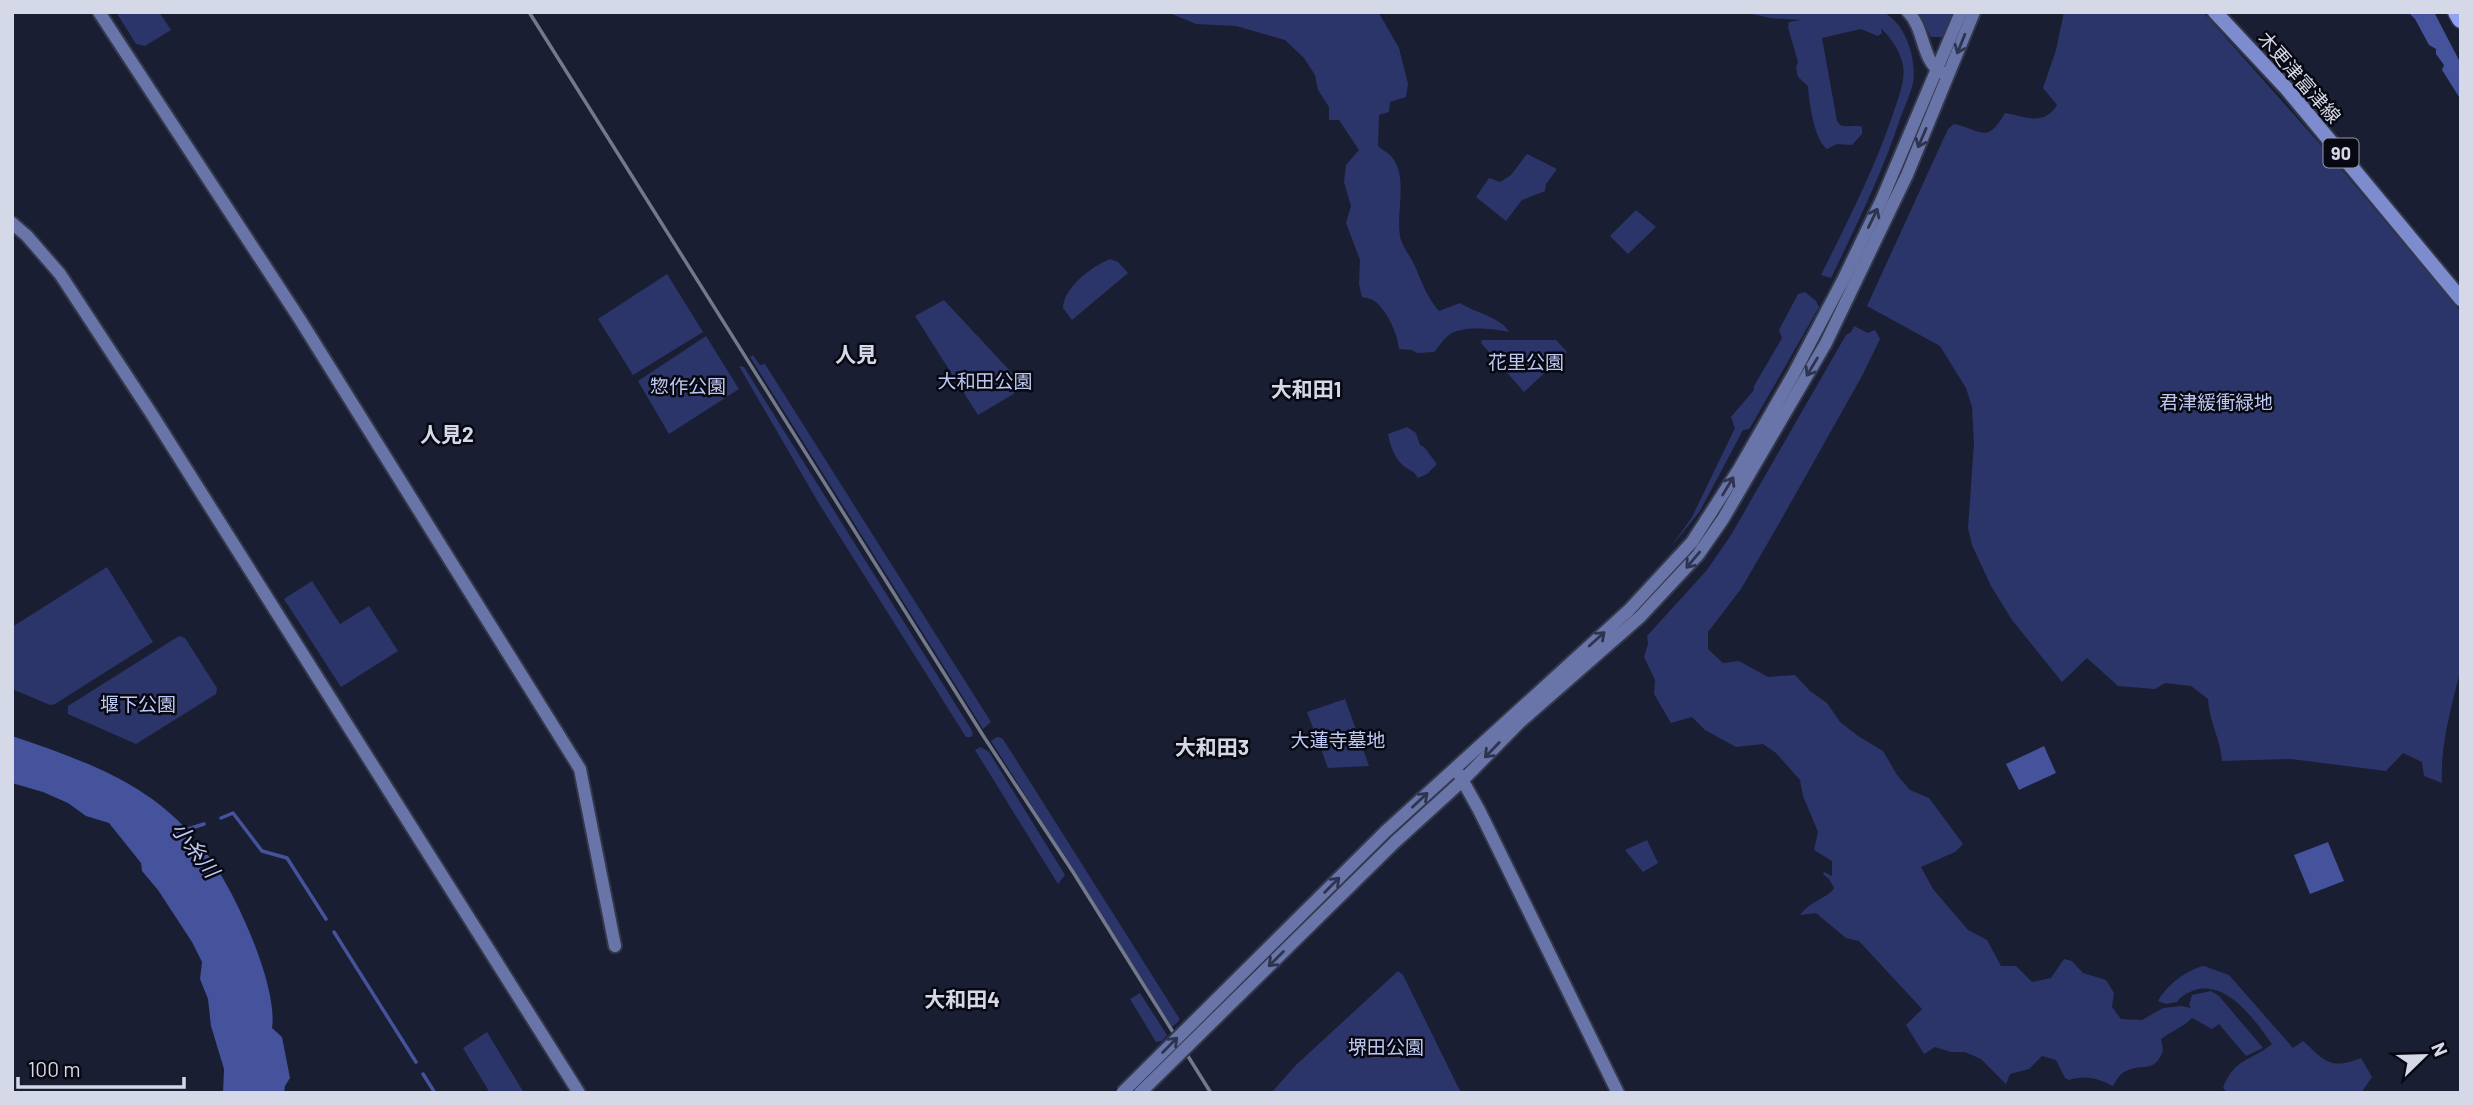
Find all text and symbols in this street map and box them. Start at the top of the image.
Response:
street label: 木更津富津線 [2254,26,2346,128]
one-way arrow [1954,33,1967,54]
one-way arrow [1915,127,1928,149]
road number: 90 [2324,138,2358,168]
one-way arrow [1867,208,1880,229]
district label: 人見 [835,341,877,366]
park label: 花里公園 [1488,350,1564,373]
one-way arrow [1805,356,1818,377]
park label: 大和田公園 [937,369,1033,392]
park label: 惣作公園 [650,374,726,397]
district label: 大和田1 [1271,376,1341,401]
park label: 君津緩衝緑地 [2159,390,2273,413]
district label: 人見2 [420,421,474,446]
one-way arrow [1722,477,1736,497]
one-way arrow [1685,551,1701,569]
one-way arrow [1587,631,1605,647]
park label: 堰下公園 [100,692,176,715]
park label: 大蓮寺墓地 [1290,728,1386,751]
district label: 大和田3 [1175,734,1249,759]
one-way arrow [1484,741,1501,758]
one-way arrow [1411,791,1428,808]
water label: 小糸川 [167,816,226,883]
one-way arrow [1323,876,1340,893]
one-way arrow [1268,950,1285,967]
district label: 大和田4 [924,986,1000,1011]
north arrow [2389,1021,2459,1091]
park label: 堺田公園 [1348,1035,1424,1058]
one-way arrow [1162,1036,1179,1053]
text: N [2427,1039,2453,1059]
scale bar [18,1046,184,1090]
text: 100 m [28,1056,81,1081]

